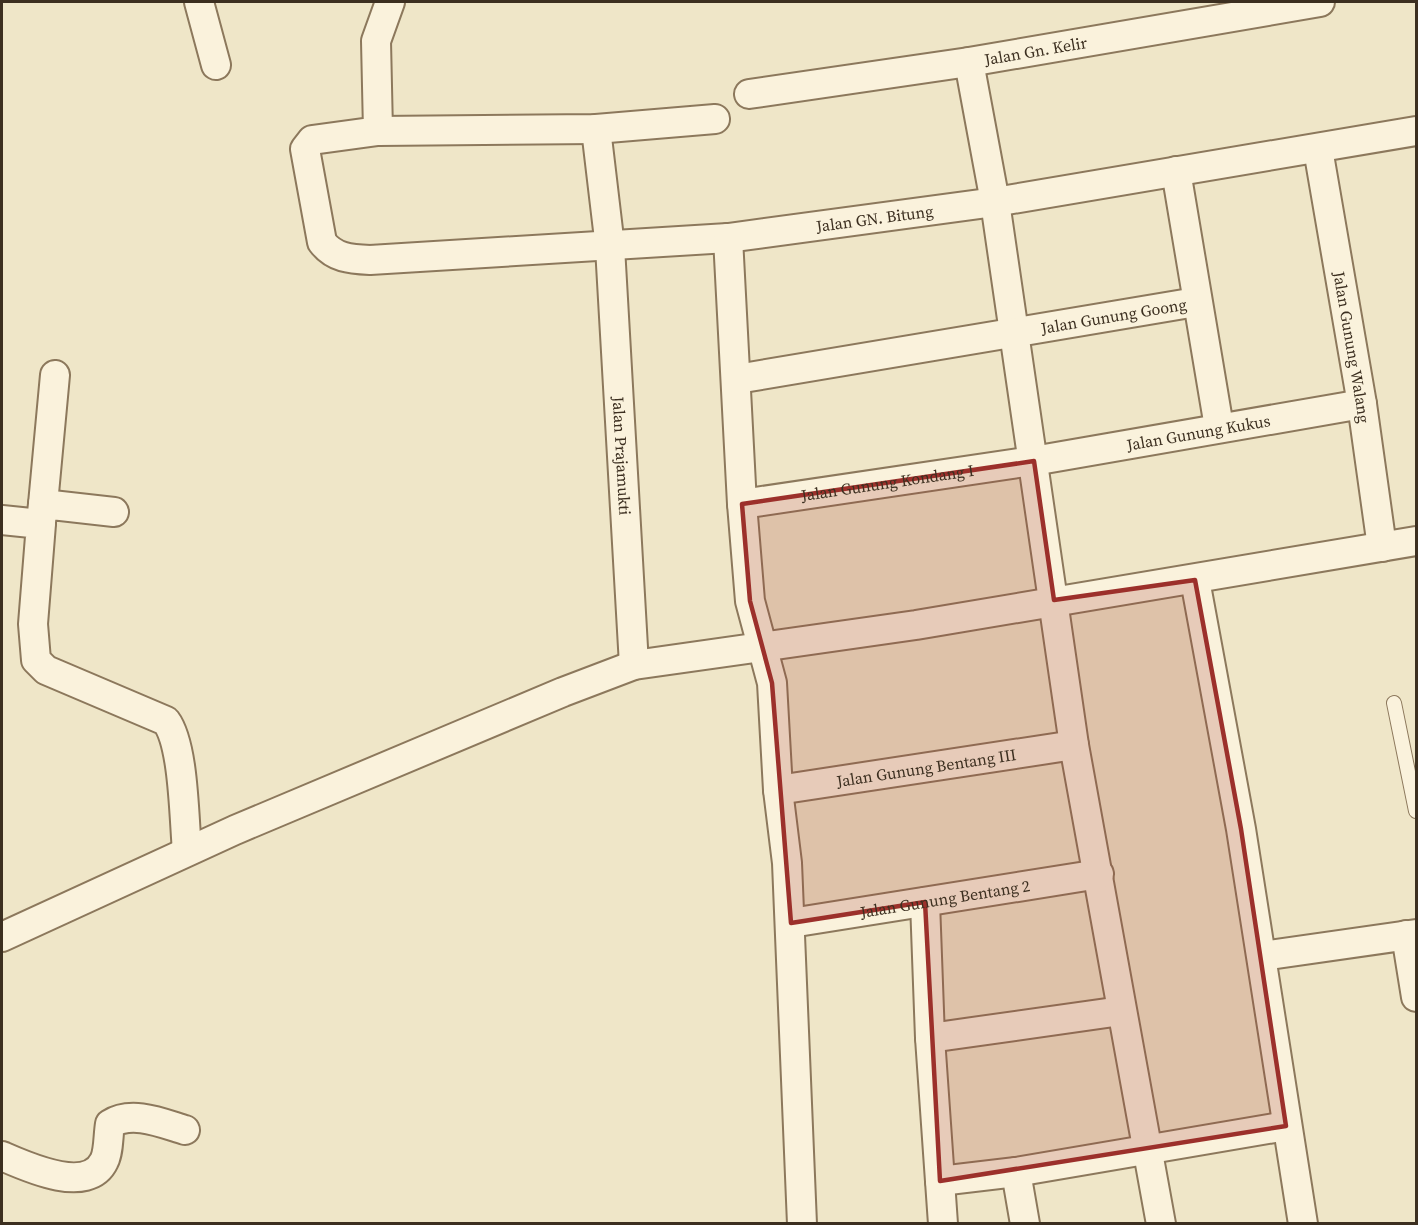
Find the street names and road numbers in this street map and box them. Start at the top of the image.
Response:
street label: Jalan Gn. Kelir [982,31,1089,70]
street label: Jalan GN. Bitung [814,199,935,237]
street label: Jalan Gunung Walang [1328,269,1376,424]
street label: Jalan Gunung Goong [1038,293,1188,339]
street label: Jalan Prajamukti [608,395,636,516]
street label: Jalan Gunung Kukus [1124,409,1272,456]
street label: Jalan Gunung Kondang I [799,459,975,506]
street label: Jalan Gunung Bentang III [834,743,1018,792]
street label: Jalan Gunung Bentang 2 [858,874,1032,923]

